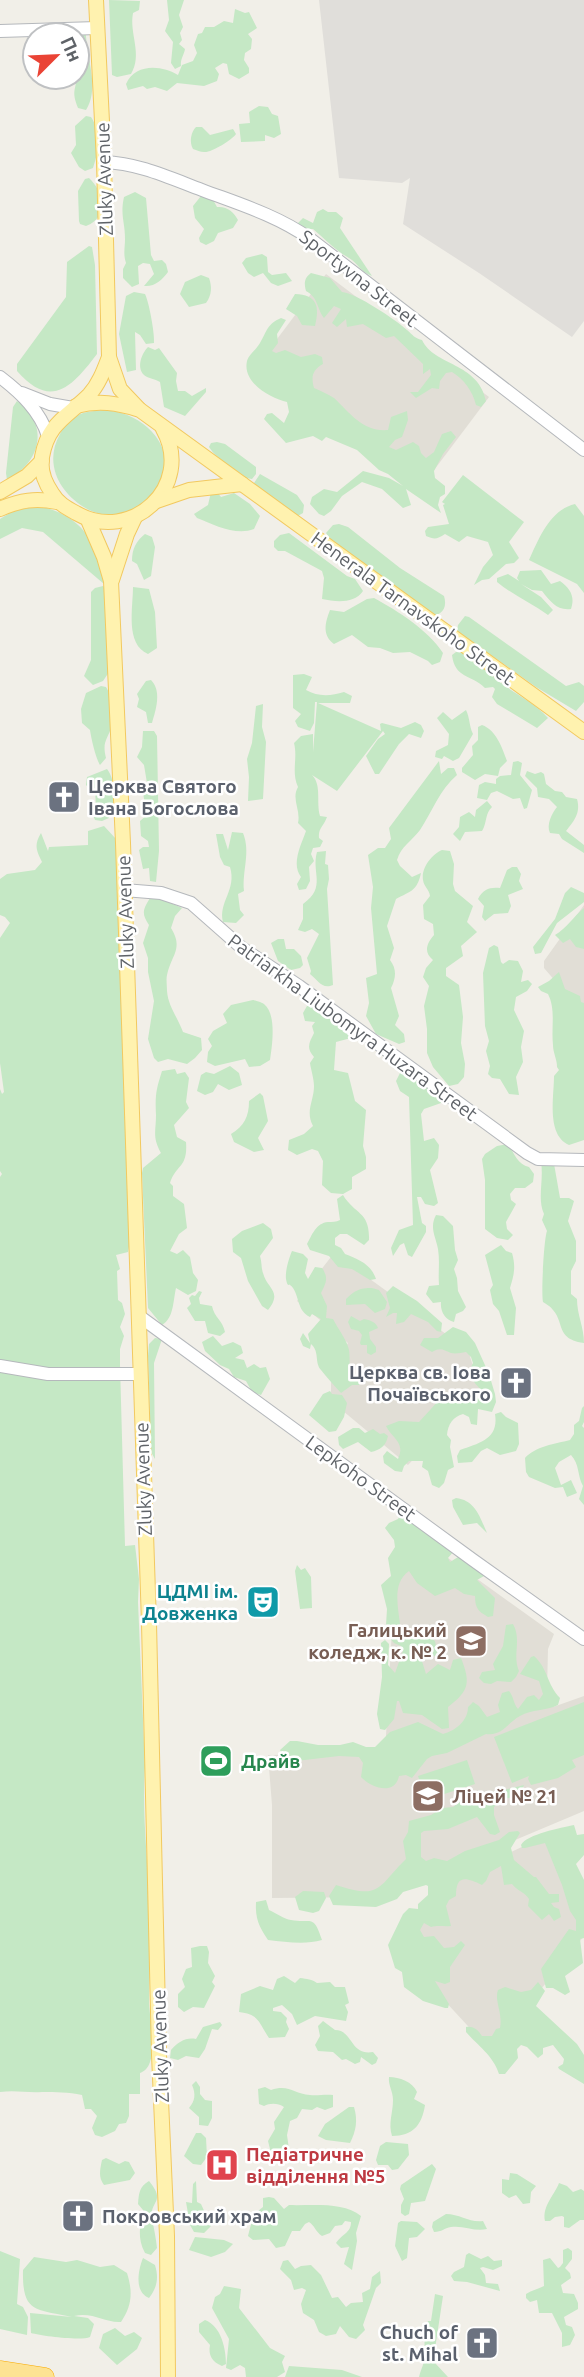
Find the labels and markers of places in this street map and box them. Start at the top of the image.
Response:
place label: Церква Святого Івана Богослова [88,775,239,819]
church icon: Церква Святого Івана Богослова [45,778,83,816]
place label: Церква св. Іова Почаївського [349,1361,491,1405]
church icon: Церква св. Іова Почаївського [497,1364,535,1402]
place label: ЦДМІ ім. Довженка [142,1580,238,1624]
theatre icon: ЦДМІ ім. Довженка [244,1583,282,1621]
place label: Галицький коледж, к. № 2 [308,1619,447,1663]
school or university icon: Галицький коледж, к. № 2 [452,1622,490,1660]
sports icon: Драйв [197,1742,235,1780]
place label: Драйв [241,1750,301,1772]
school or university icon: Ліцей № 21 [409,1777,447,1815]
place label: Ліцей № 21 [452,1785,558,1807]
place label: Педіатричне відділення №5 [246,2143,385,2187]
hospital icon: Педіатричне відділення №5 [203,2146,241,2184]
church icon: Покровський храм [59,2197,97,2235]
place label: Покровський храм [102,2205,277,2227]
place label: Chuch of st. Mihal [379,2321,458,2365]
church icon: Chuch of st. Mihal [463,2324,501,2362]

